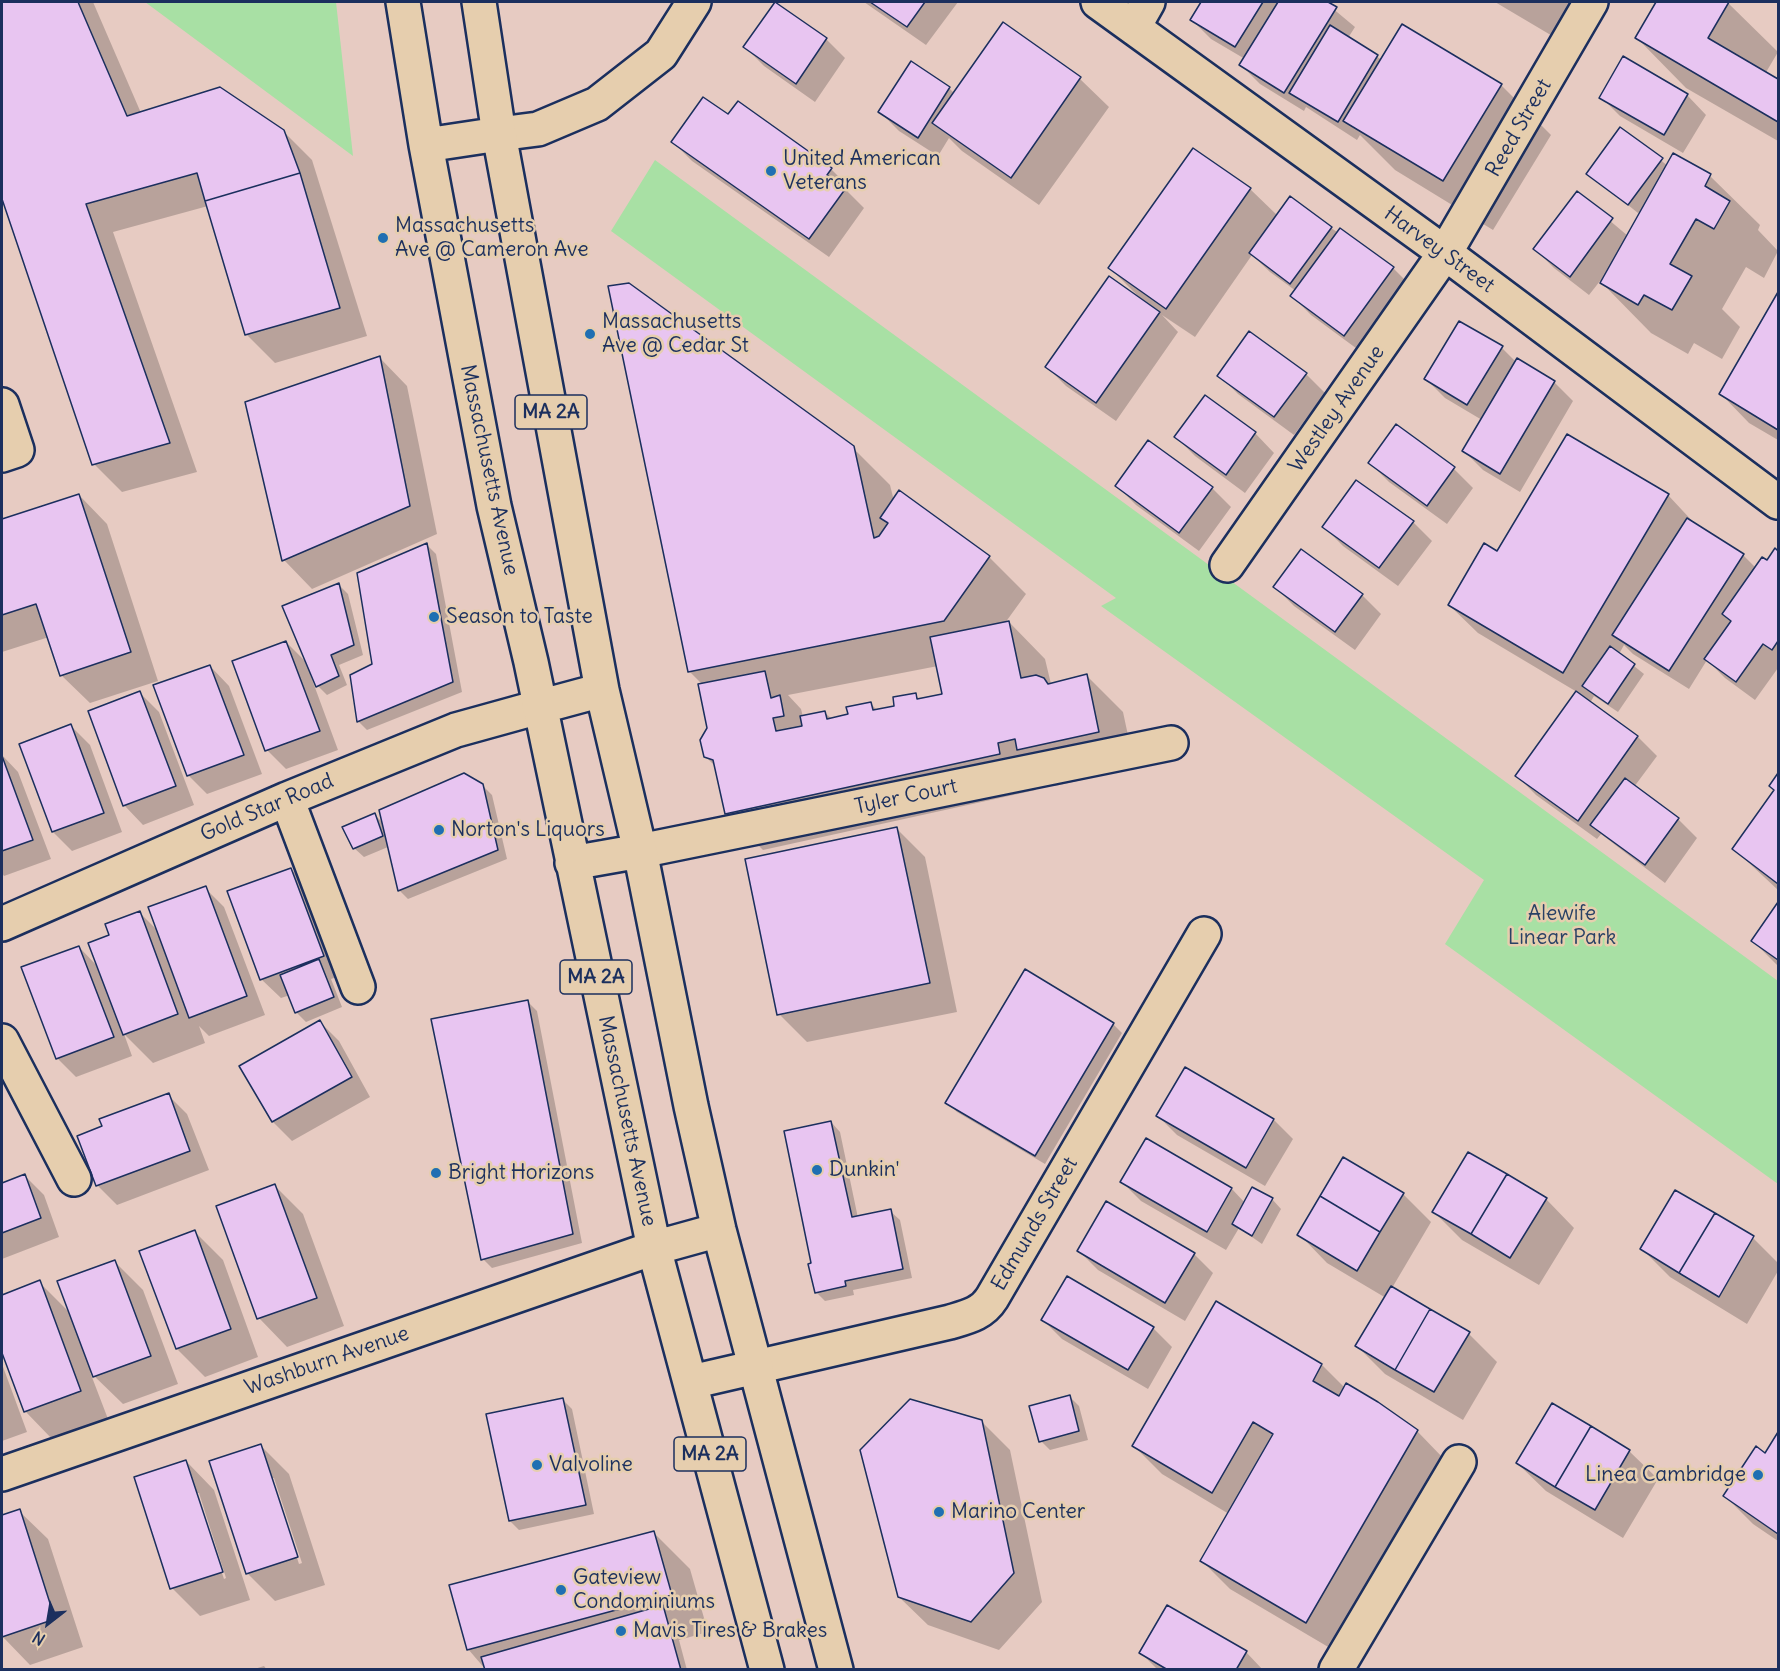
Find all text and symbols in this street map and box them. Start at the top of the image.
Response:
street label: Reed Street [1481,75,1557,181]
place label: United American Veterans [783,146,941,196]
marker: United American Veterans [764,164,778,178]
street label: Harvey Street [1379,202,1499,298]
place label: Massachusetts Ave @ Cameron Ave [395,213,588,263]
marker: Massachusetts Ave @ Cameron Ave [376,231,390,245]
place label: Massachusetts Ave @ Cedar St [602,309,749,359]
marker: Massachusetts Ave @ Cedar St [583,327,597,341]
street label: Westley Avenue [1284,340,1390,478]
street label: Massachusetts Avenue [454,362,524,578]
road number: MA 2A [515,395,587,429]
place label: Season to Taste [446,604,593,630]
marker: Season to Taste [427,610,441,624]
street label: Gold Star Road [197,769,337,847]
street label: Tyler Court [852,774,960,820]
place label: Norton's Liquors [451,817,605,843]
marker: Norton's Liquors [432,823,446,837]
park label: Alewife Linear Park [1508,901,1616,951]
road number: MA 2A [560,960,632,994]
street label: Massachusetts Avenue [592,1013,662,1229]
street label: Edmunds Street [987,1153,1083,1295]
place label: Dunkin' [829,1157,900,1183]
place label: Bright Horizons [448,1160,594,1186]
marker: Dunkin' [810,1163,824,1177]
marker: Bright Horizons [429,1166,443,1180]
street label: Washburn Avenue [242,1321,412,1401]
road number: MA 2A [674,1437,746,1471]
place label: Valvoline [549,1452,633,1478]
marker: Valvoline [530,1458,544,1472]
place label: Linea Cambridge [1585,1462,1746,1488]
marker: Linea Cambridge [1751,1468,1765,1482]
place label: Marino Center [951,1499,1085,1525]
marker: Marino Center [932,1505,946,1519]
place label: Gateview Condominiums [573,1565,715,1615]
marker: Gateview Condominiums [554,1583,568,1597]
north arrow [18,1593,78,1653]
place label: Mavis Tires & Brakes [633,1618,827,1644]
marker: Mavis Tires & Brakes [614,1624,628,1638]
text: N [29,1627,49,1650]

